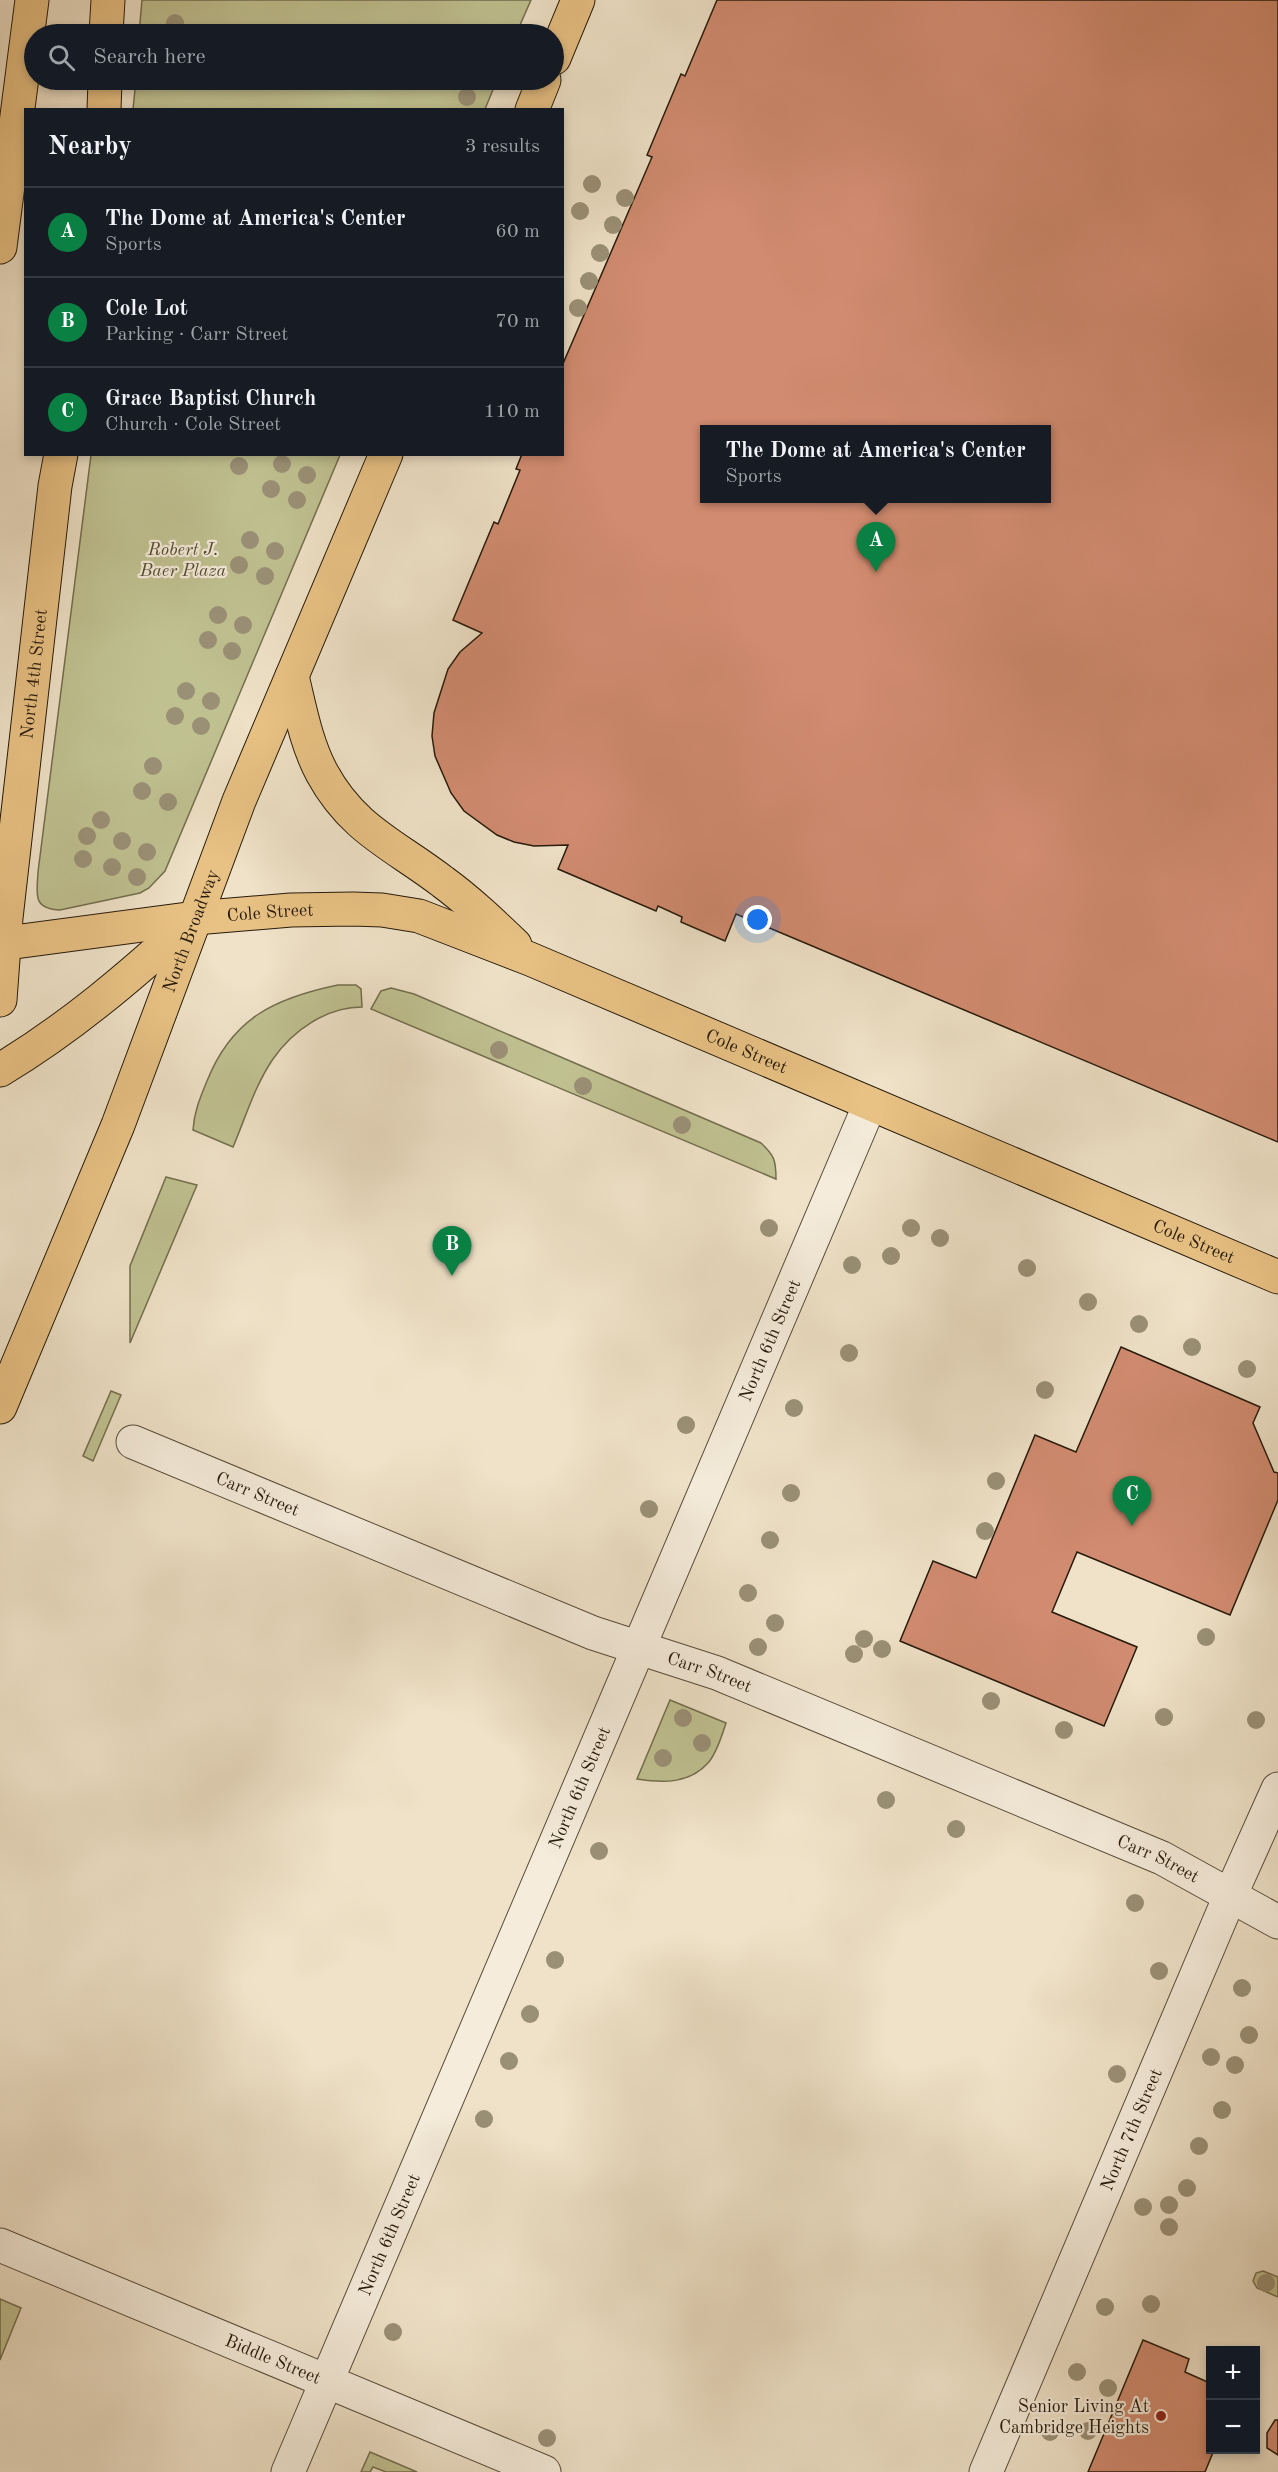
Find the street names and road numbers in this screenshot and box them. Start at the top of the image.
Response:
street label: North 4th Street [18,608,51,740]
street label: North Broadway [160,867,223,995]
street label: Cole Street [226,902,314,925]
street label: Cole Street [703,1027,790,1077]
street label: Cole Street [1150,1217,1237,1267]
street label: North 6th Street [737,1277,804,1404]
street label: Carr Street [213,1469,302,1520]
street label: Carr Street [665,1650,754,1696]
street label: North 6th Street [546,1724,614,1851]
street label: Carr Street [1114,1832,1202,1887]
street label: North 7th Street [1098,2066,1166,2194]
street label: North 6th Street [356,2171,424,2299]
street label: Biddle Street [222,2332,323,2388]

